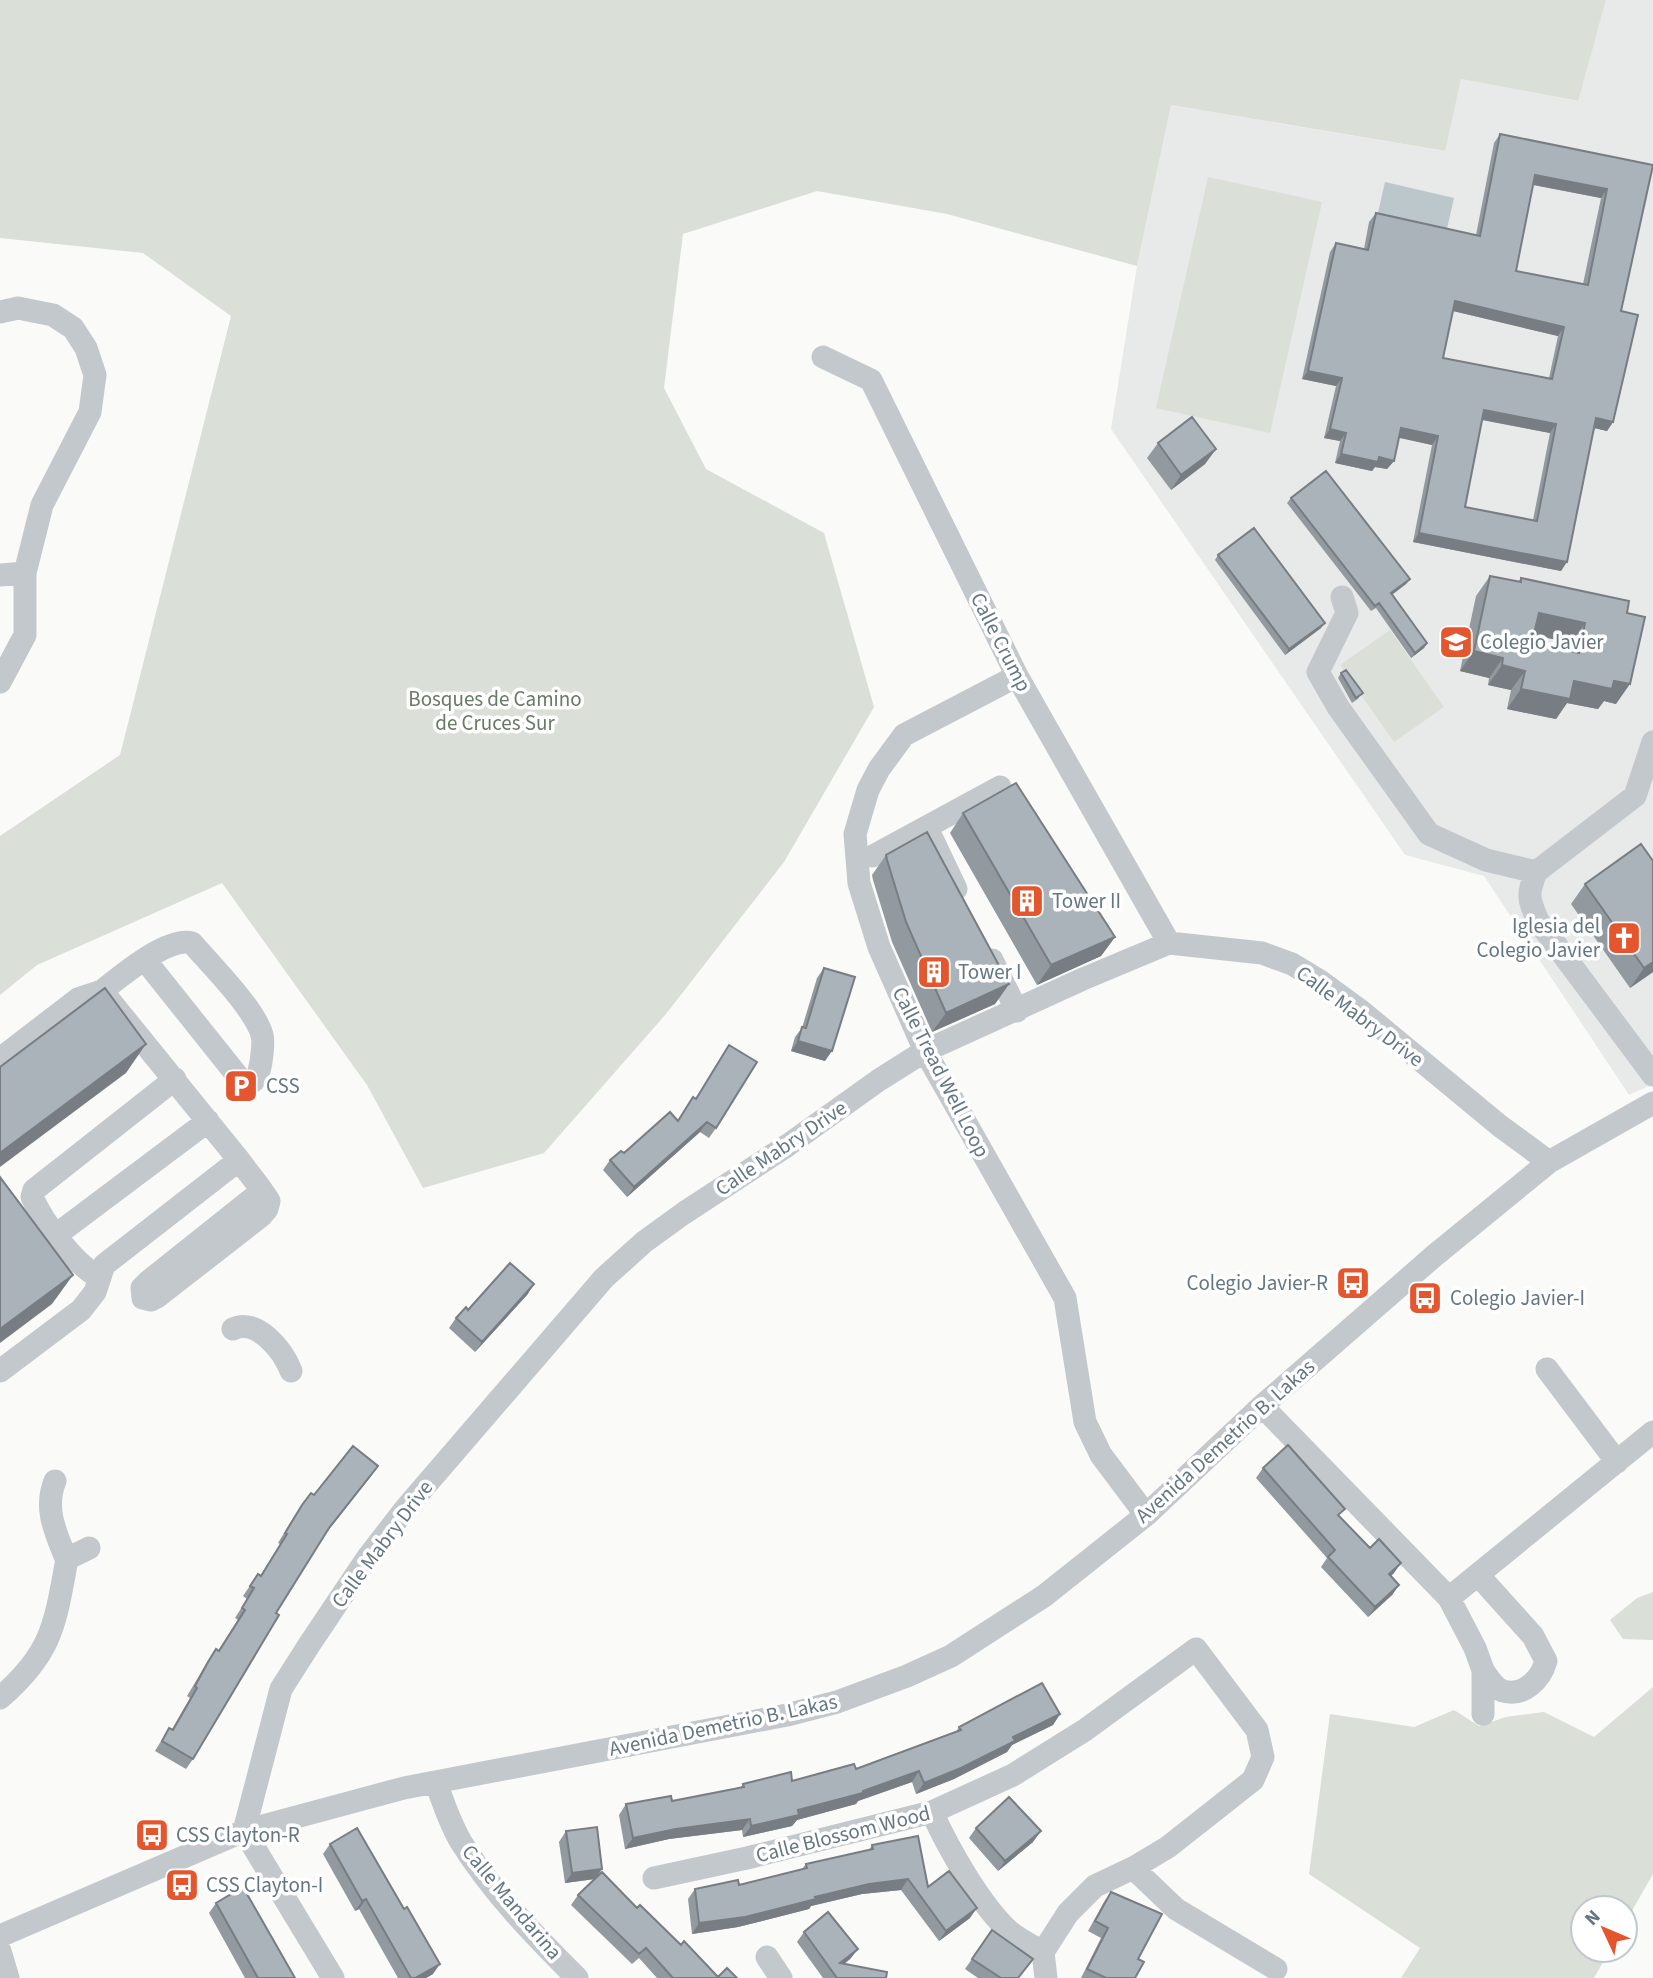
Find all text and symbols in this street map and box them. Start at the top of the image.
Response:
street label: Calle Crump [963,587,1039,697]
school or university icon: Colegio Javier [1437,623,1475,661]
place label: Colegio Javier [1480,627,1604,657]
park label: Bosques de Camino de Cruces Sur [408,684,582,738]
building icon: Tower II [1008,882,1046,920]
place label: Tower II [1052,886,1121,916]
place label: Iglesia del Colegio Javier [1476,911,1601,965]
church icon: Iglesia del Colegio Javier [1605,919,1643,957]
building icon: Tower I [915,953,953,991]
place label: Tower I [958,957,1022,987]
street label: Calle Mabry Drive [1290,958,1430,1074]
street label: Calle Tread Well Loop [885,981,997,1163]
parking icon: CSS [222,1067,260,1105]
place label: CSS [266,1071,300,1101]
street label: Calle Mabry Drive [709,1093,853,1203]
bus stop icon: Colegio Javier-R [1334,1264,1372,1302]
place label: Colegio Javier-R [1186,1268,1328,1298]
bus stop icon: Colegio Javier-I [1406,1279,1444,1317]
place label: Colegio Javier-I [1450,1283,1585,1313]
street label: Avenida Demetrio B. Lakas [1128,1352,1322,1530]
street label: Calle Mabry Drive [324,1474,440,1614]
street label: Avenida Demetrio B. Lakas [606,1686,840,1764]
street label: Calle Blossom Wood [753,1798,933,1870]
bus stop icon: CSS Clayton-R [133,1816,171,1854]
place label: CSS Clayton-R [176,1820,300,1850]
street label: Calle Mandarina [455,1838,569,1966]
bus stop icon: CSS Clayton-I [163,1866,201,1904]
place label: CSS Clayton-I [206,1870,323,1900]
north arrow [1569,1894,1639,1964]
text: N [1579,1904,1607,1932]

